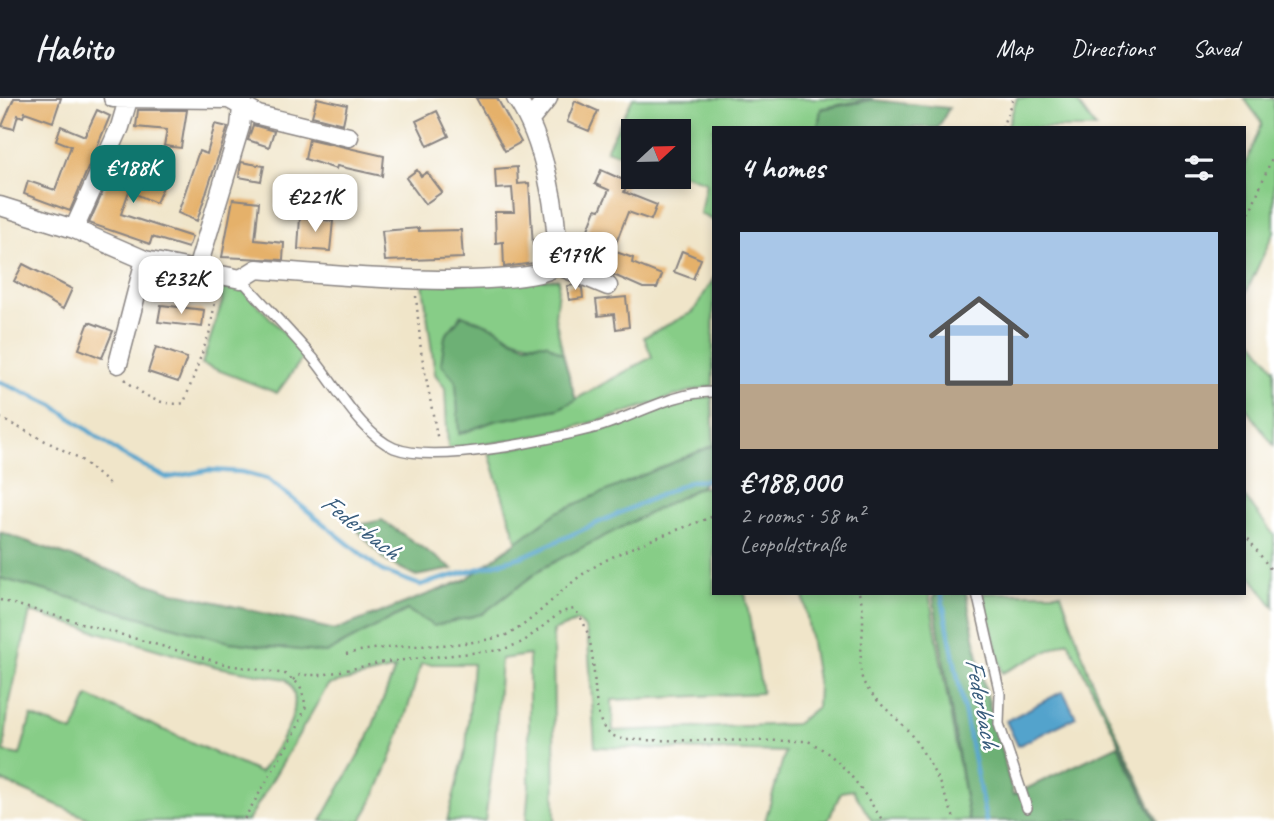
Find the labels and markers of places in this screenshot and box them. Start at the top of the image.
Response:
pin: €188K [84,146,182,205]
pin: €221K [266,174,364,234]
pin: €179K [526,232,624,292]
pin: €232K [132,256,230,316]

